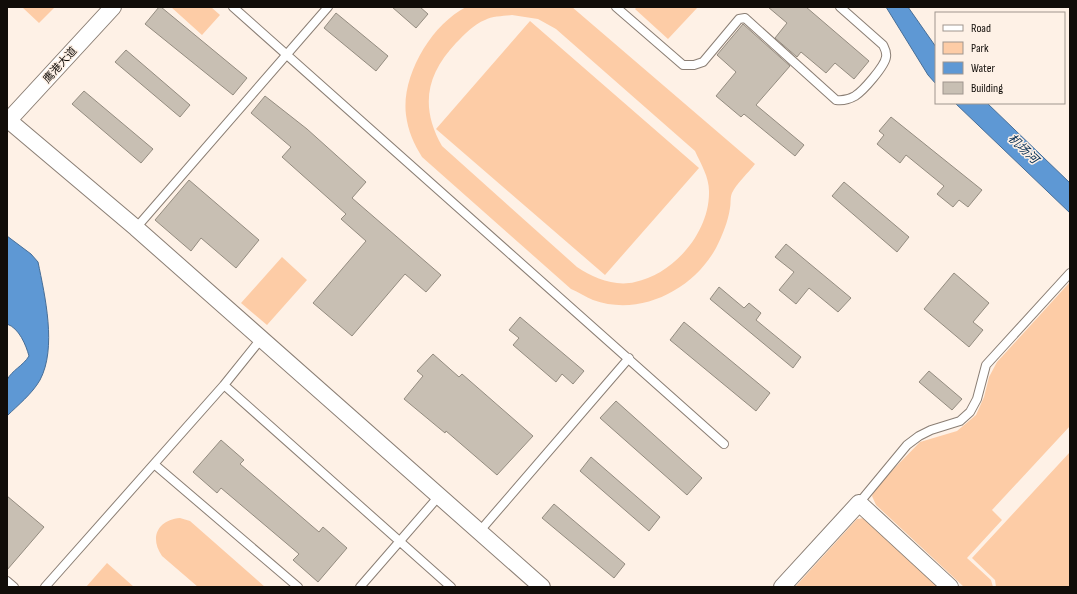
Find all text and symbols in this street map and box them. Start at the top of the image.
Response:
legend [935,12,1065,104]
text: Road [971,21,991,36]
text: Park [971,41,989,56]
street label: 鹰港大道 [40,44,80,86]
text: Water [971,61,995,76]
text: Building [971,81,1003,96]
water label: 机场河 [1005,131,1043,168]

